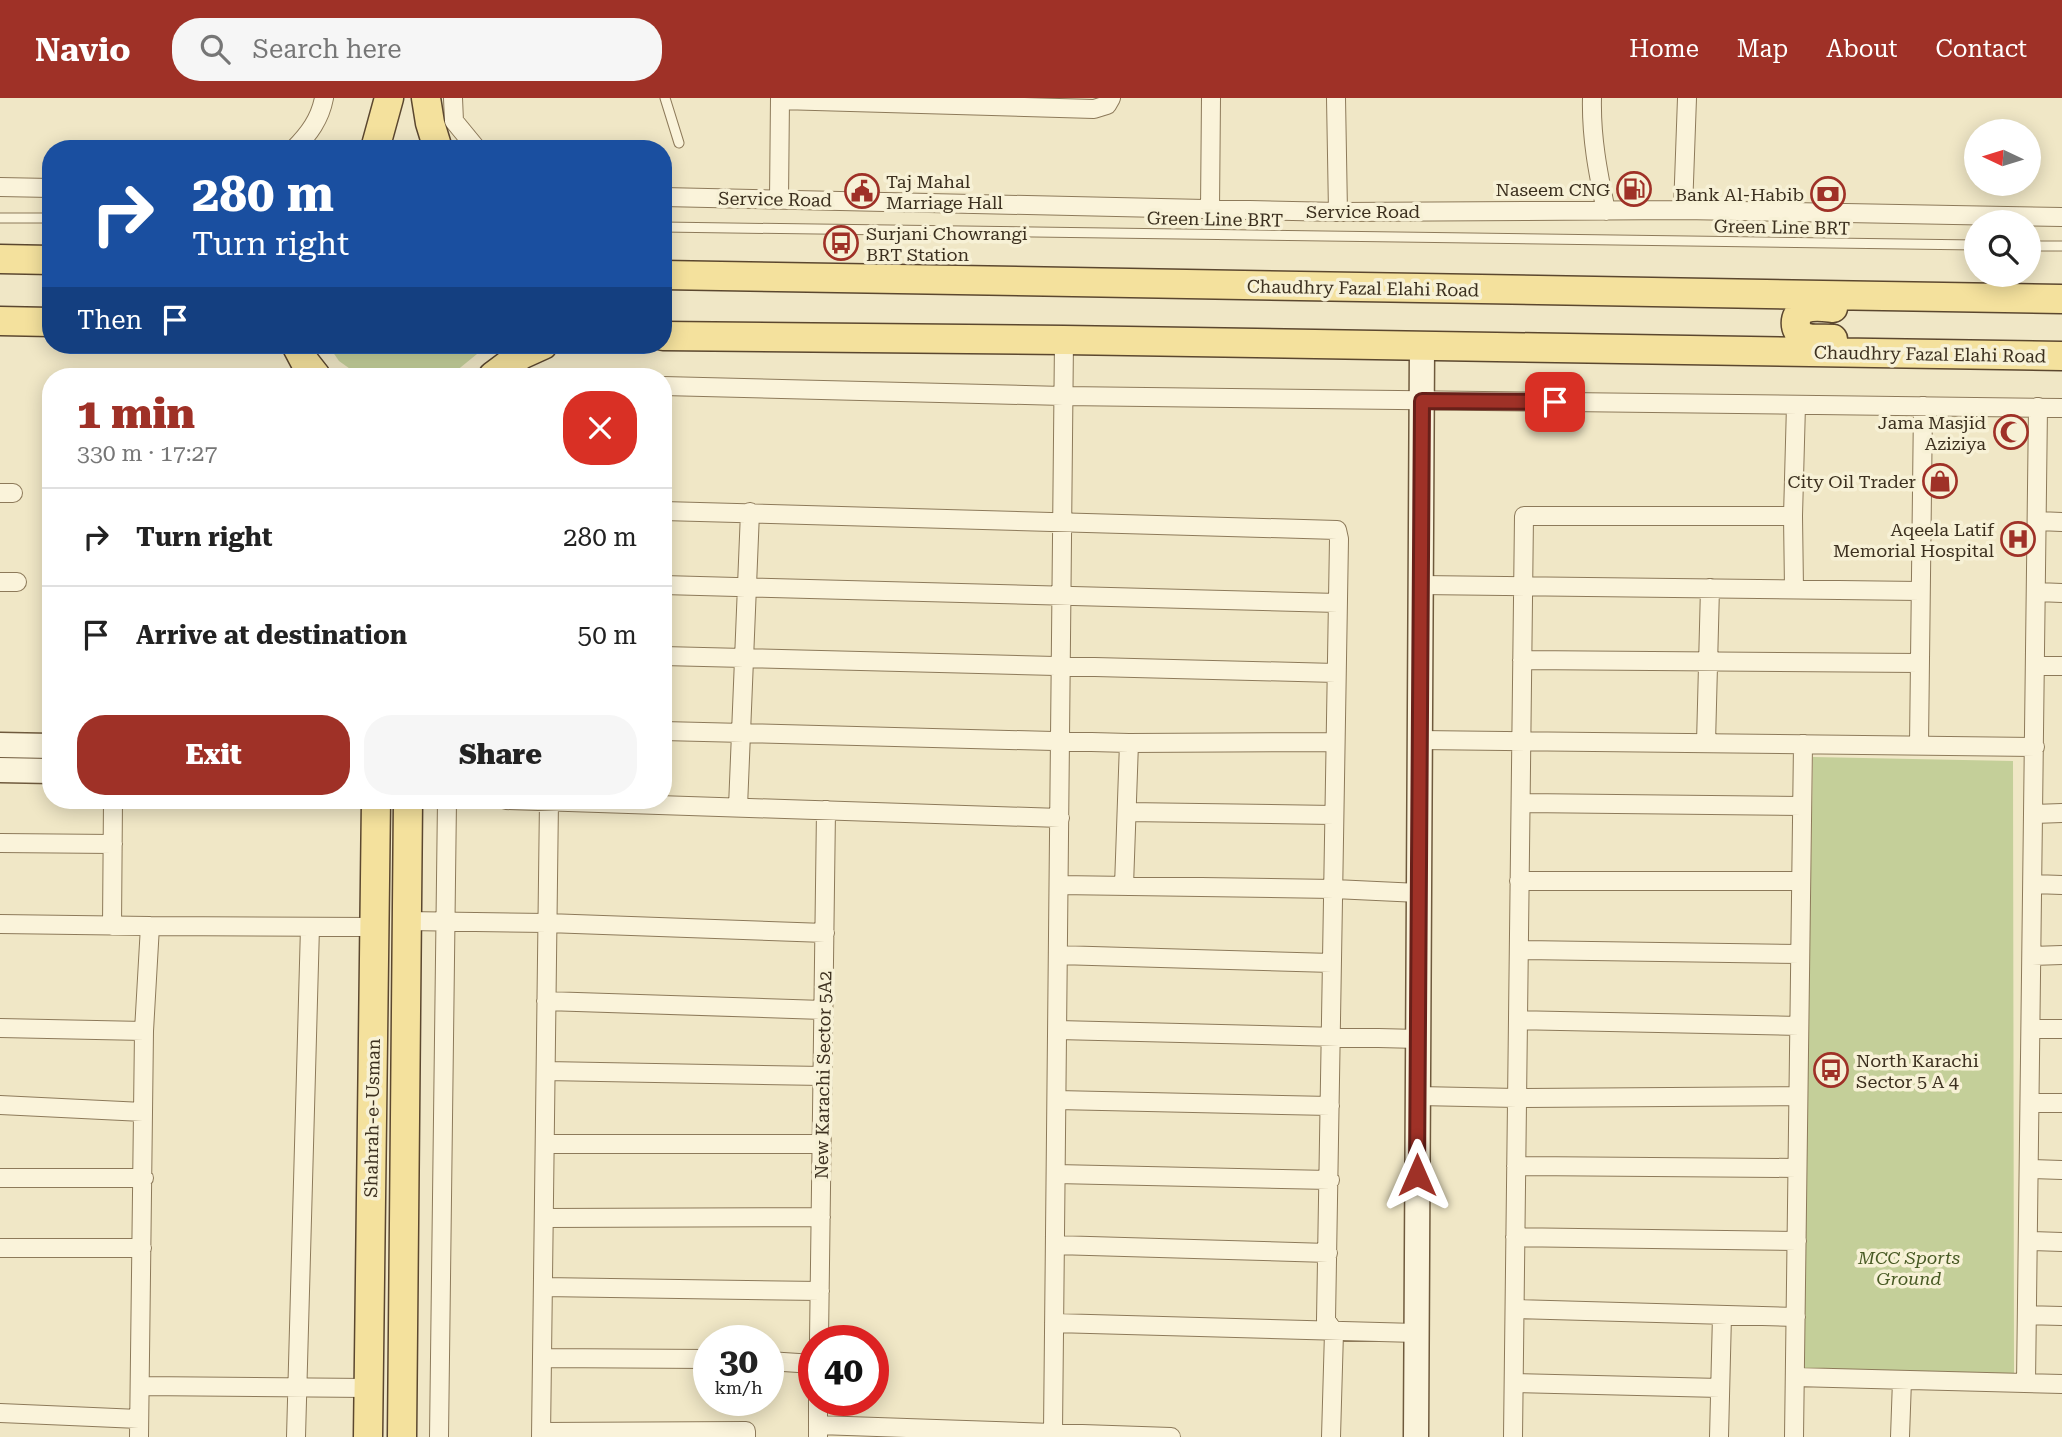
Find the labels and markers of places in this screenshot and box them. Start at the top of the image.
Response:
fuel station icon: Naseem CNG [1615,170,1653,208]
place label: Taj Mahal Marriage Hall [886,171,1003,213]
public building icon: Taj Mahal Marriage Hall [843,172,881,210]
bank icon: Bank Al-Habib [1809,175,1847,213]
place label: Naseem CNG [1496,179,1610,200]
place label: Bank Al-Habib [1675,184,1804,205]
place label: Surjani Chowrangi BRT Station [866,223,1028,265]
bus stop icon: Surjani Chowrangi BRT Station [822,224,860,262]
pin [1525,372,1585,432]
place label: Jama Masjid Aziziya [1878,412,1986,454]
mosque icon: Jama Masjid Aziziya [1992,413,2030,451]
shop icon: City Oil Trader [1921,462,1959,500]
place label: City Oil Trader [1787,471,1916,492]
place label: Aqeela Latif Memorial Hospital [1833,519,1995,561]
hospital icon: Aqeela Latif Memorial Hospital [1999,520,2037,558]
place label: North Karachi Sector 5 A 4 [1856,1050,1979,1092]
bus stop icon: North Karachi Sector 5 A 4 [1812,1051,1850,1089]

